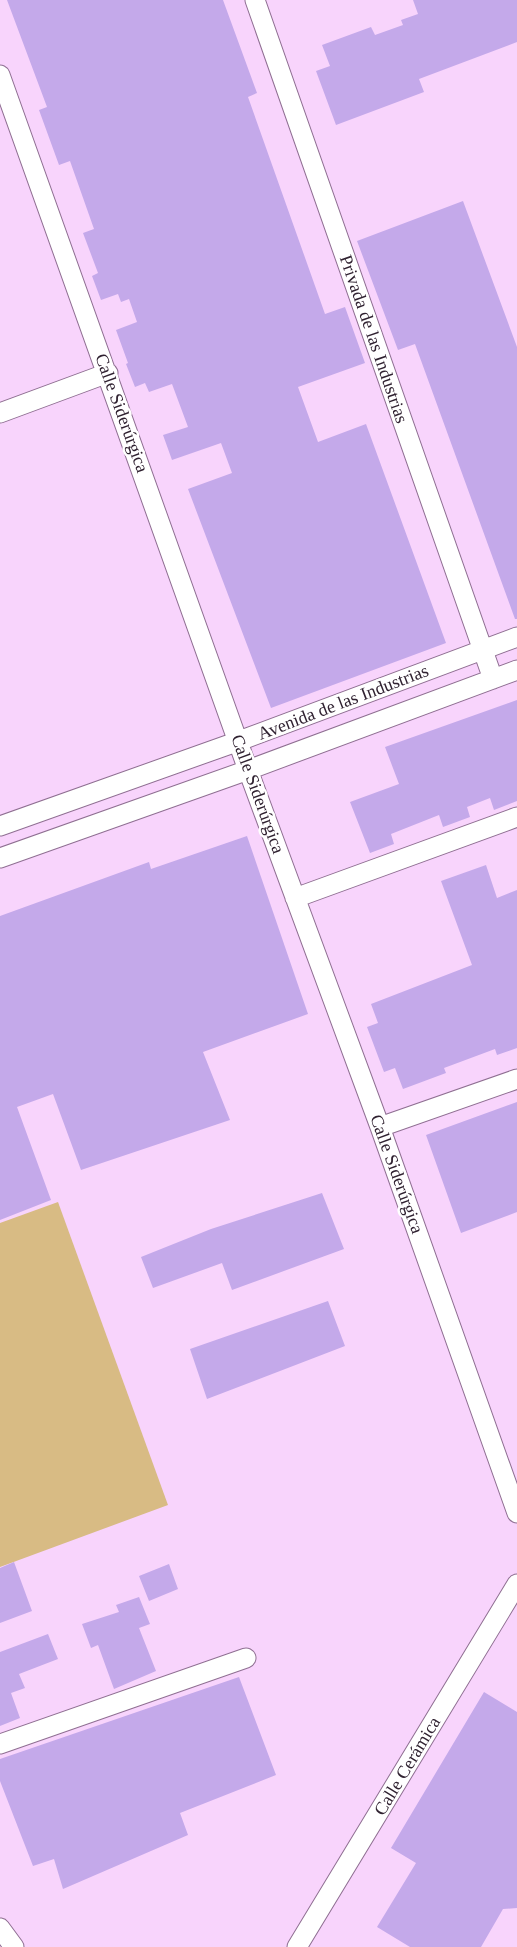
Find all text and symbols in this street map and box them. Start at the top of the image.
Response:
street label: Privada de las Industrias [336,252,412,426]
street label: Calle Siderúrgica [91,351,153,475]
street label: Avenida de las Industrias [255,660,431,744]
street label: Calle Siderúrgica [227,732,289,856]
street label: Calle Siderúrgica [366,1112,428,1236]
street label: Calle Cerámica [370,1713,444,1819]

